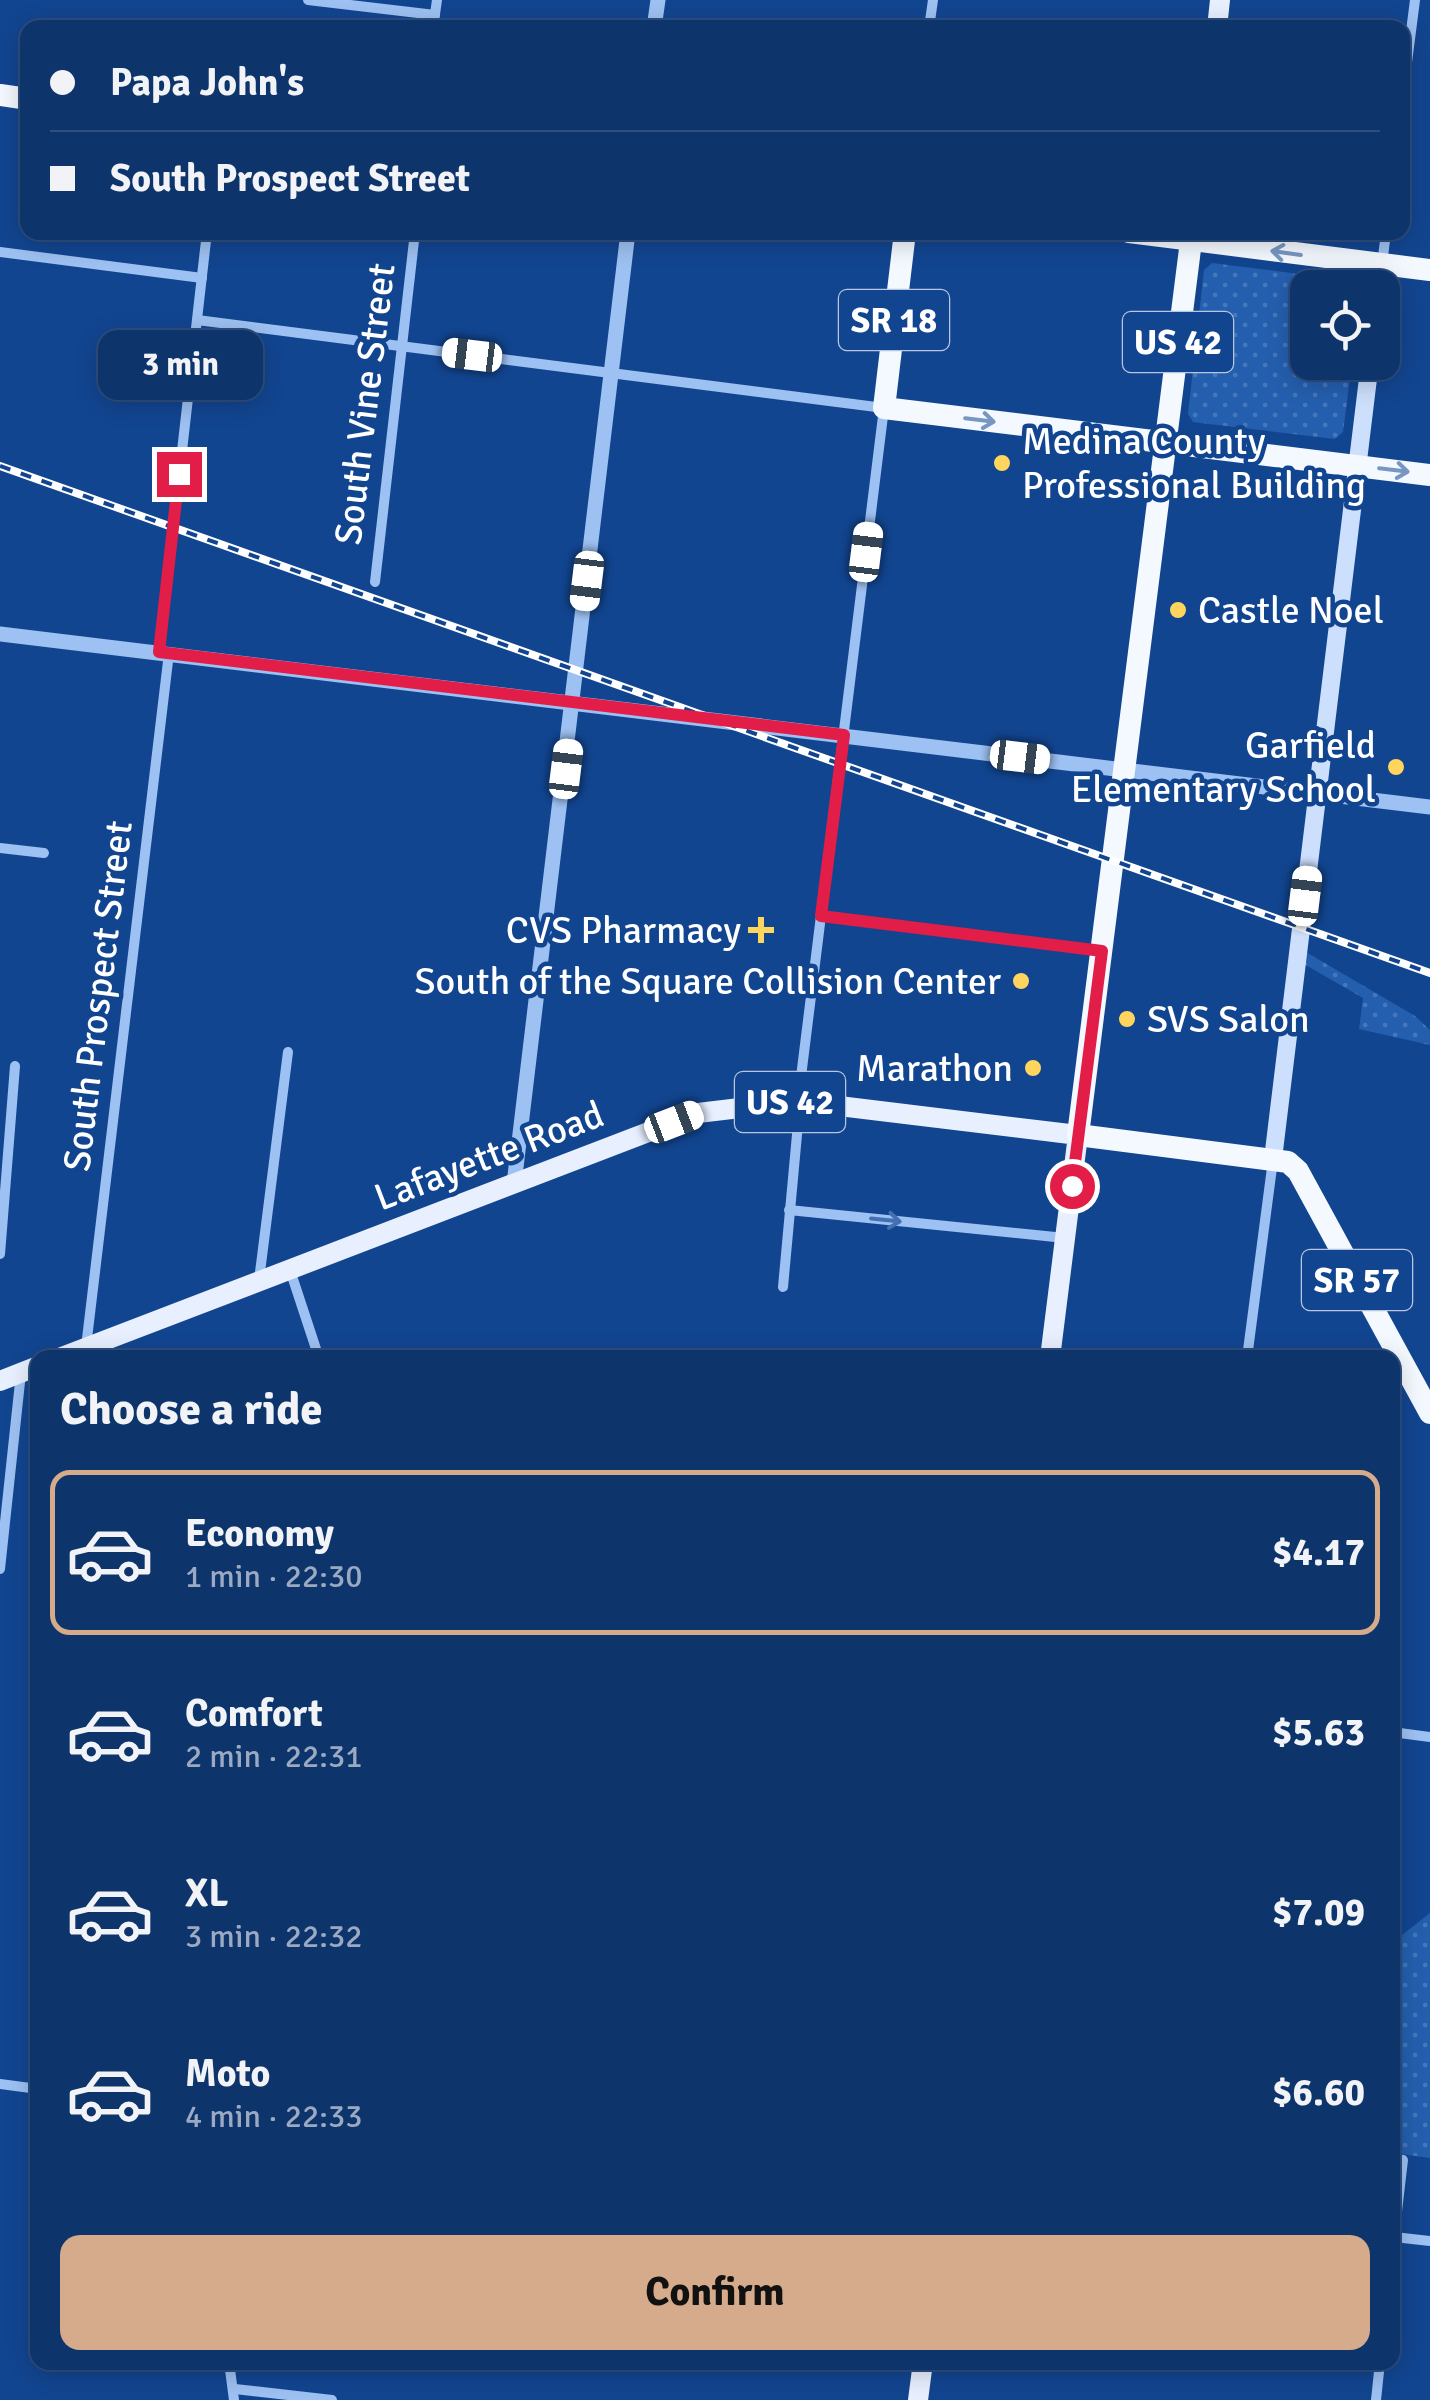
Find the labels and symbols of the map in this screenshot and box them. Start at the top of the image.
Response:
one-way arrow [1271,244,1303,262]
street label: South Vine Street [324,261,406,547]
road number: SR 18 [839,290,949,350]
road number: US 42 [1123,312,1233,372]
callout: 3 min [96,329,262,399]
car [440,336,504,374]
one-way arrow [964,411,996,430]
place label: Medina County Professional Building [1022,418,1366,509]
route end [157,452,202,497]
marker: Medina County Professional Building [991,452,1013,474]
one-way arrow [1377,461,1410,480]
car [847,520,885,584]
car [568,549,606,613]
place label: Castle Noel [1198,587,1384,634]
marker: Castle Noel [1167,599,1189,621]
place label: Garfield Elementary School [1071,722,1376,813]
car [547,737,585,801]
car [988,738,1052,776]
marker: Garfield Elementary School [1385,756,1407,778]
street label: South Prospect Street [53,818,143,1174]
car [1286,864,1324,928]
place label: CVS Pharmacy [506,907,741,954]
marker: CVS Pharmacy [750,919,772,941]
place label: South of the Square Collision Center [414,958,1001,1005]
marker: South of the Square Collision Center [1010,970,1032,992]
place label: SVS Salon [1147,996,1310,1043]
marker: SVS Salon [1116,1008,1138,1030]
place label: Marathon [856,1045,1013,1092]
marker: Marathon [1022,1057,1044,1079]
road number: US 42 [735,1072,845,1132]
street label: Lafayette Road [368,1091,610,1221]
car [641,1097,707,1147]
route start [1050,1164,1095,1209]
one-way arrow [869,1210,901,1229]
road number: SR 57 [1302,1250,1412,1310]

